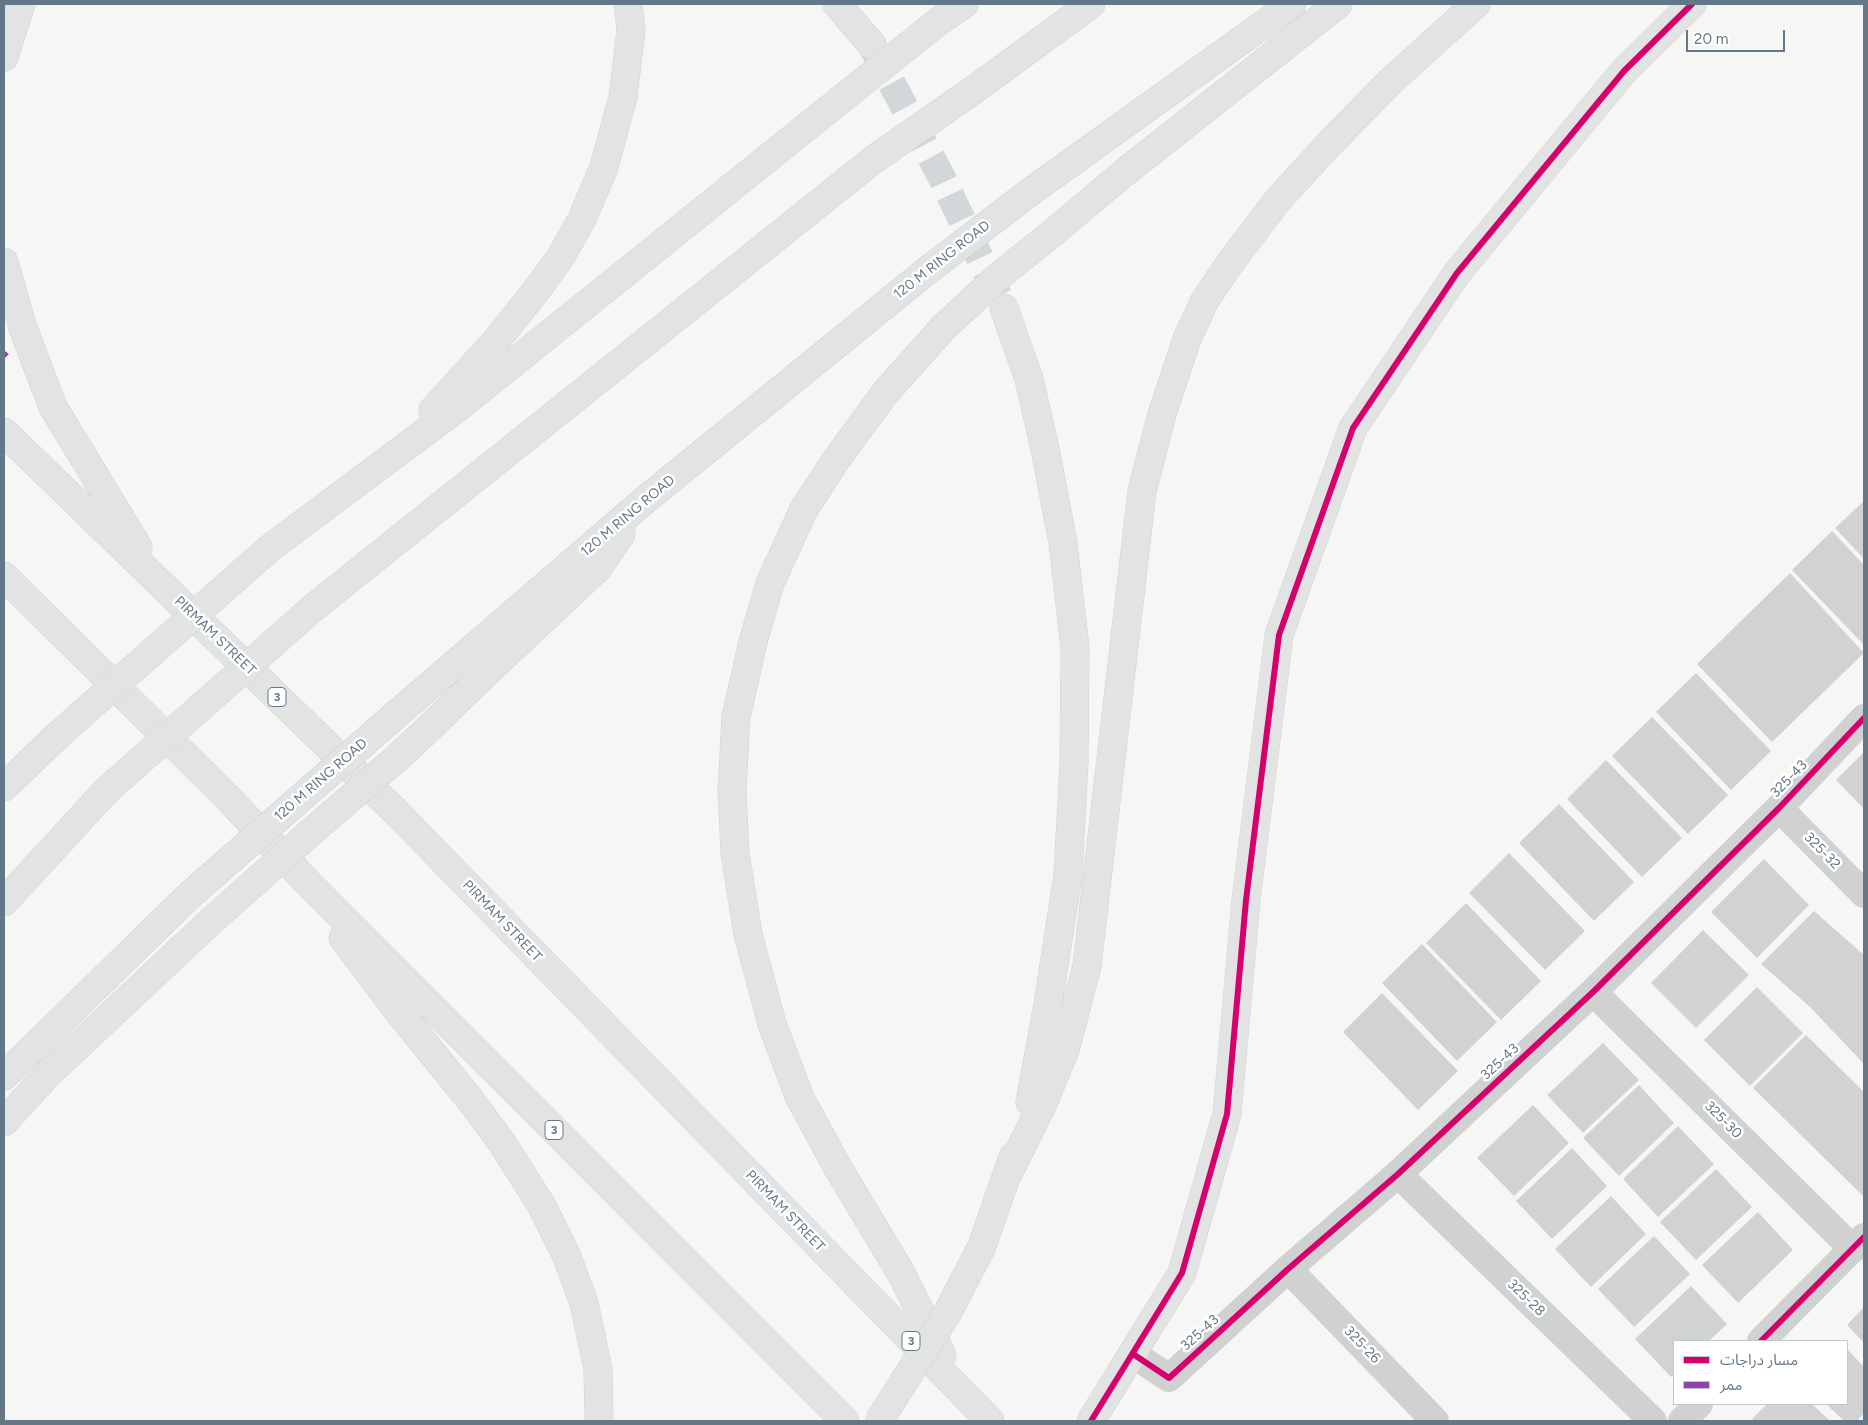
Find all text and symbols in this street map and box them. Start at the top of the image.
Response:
scale bar [1688,20,1787,52]
text: 20 m [1694,30,1728,48]
street label: 120 M RING ROAD [891,217,993,303]
street label: 120 M RING ROAD [578,472,678,560]
street label: PIRMAM STREET [171,593,259,679]
road number: 3 [268,688,286,706]
street label: 120 M RING ROAD [271,735,371,825]
street label: 325-43 [1767,757,1811,801]
street label: 325-32 [1800,829,1844,873]
street label: PIRMAM STREET [459,877,545,965]
street label: 325-43 [1478,1040,1522,1084]
street label: 325-30 [1701,1098,1745,1142]
road number: 3 [545,1120,563,1140]
street label: PIRMAM STREET [742,1167,828,1255]
street label: 325-28 [1504,1276,1548,1320]
street label: 325-43 [1177,1311,1223,1355]
street label: 325-26 [1340,1323,1384,1367]
road number: 3 [902,1332,920,1350]
legend [1673,1340,1848,1405]
text: مسار دراجات [1720,1351,1798,1369]
text: ممر [1720,1376,1743,1394]

